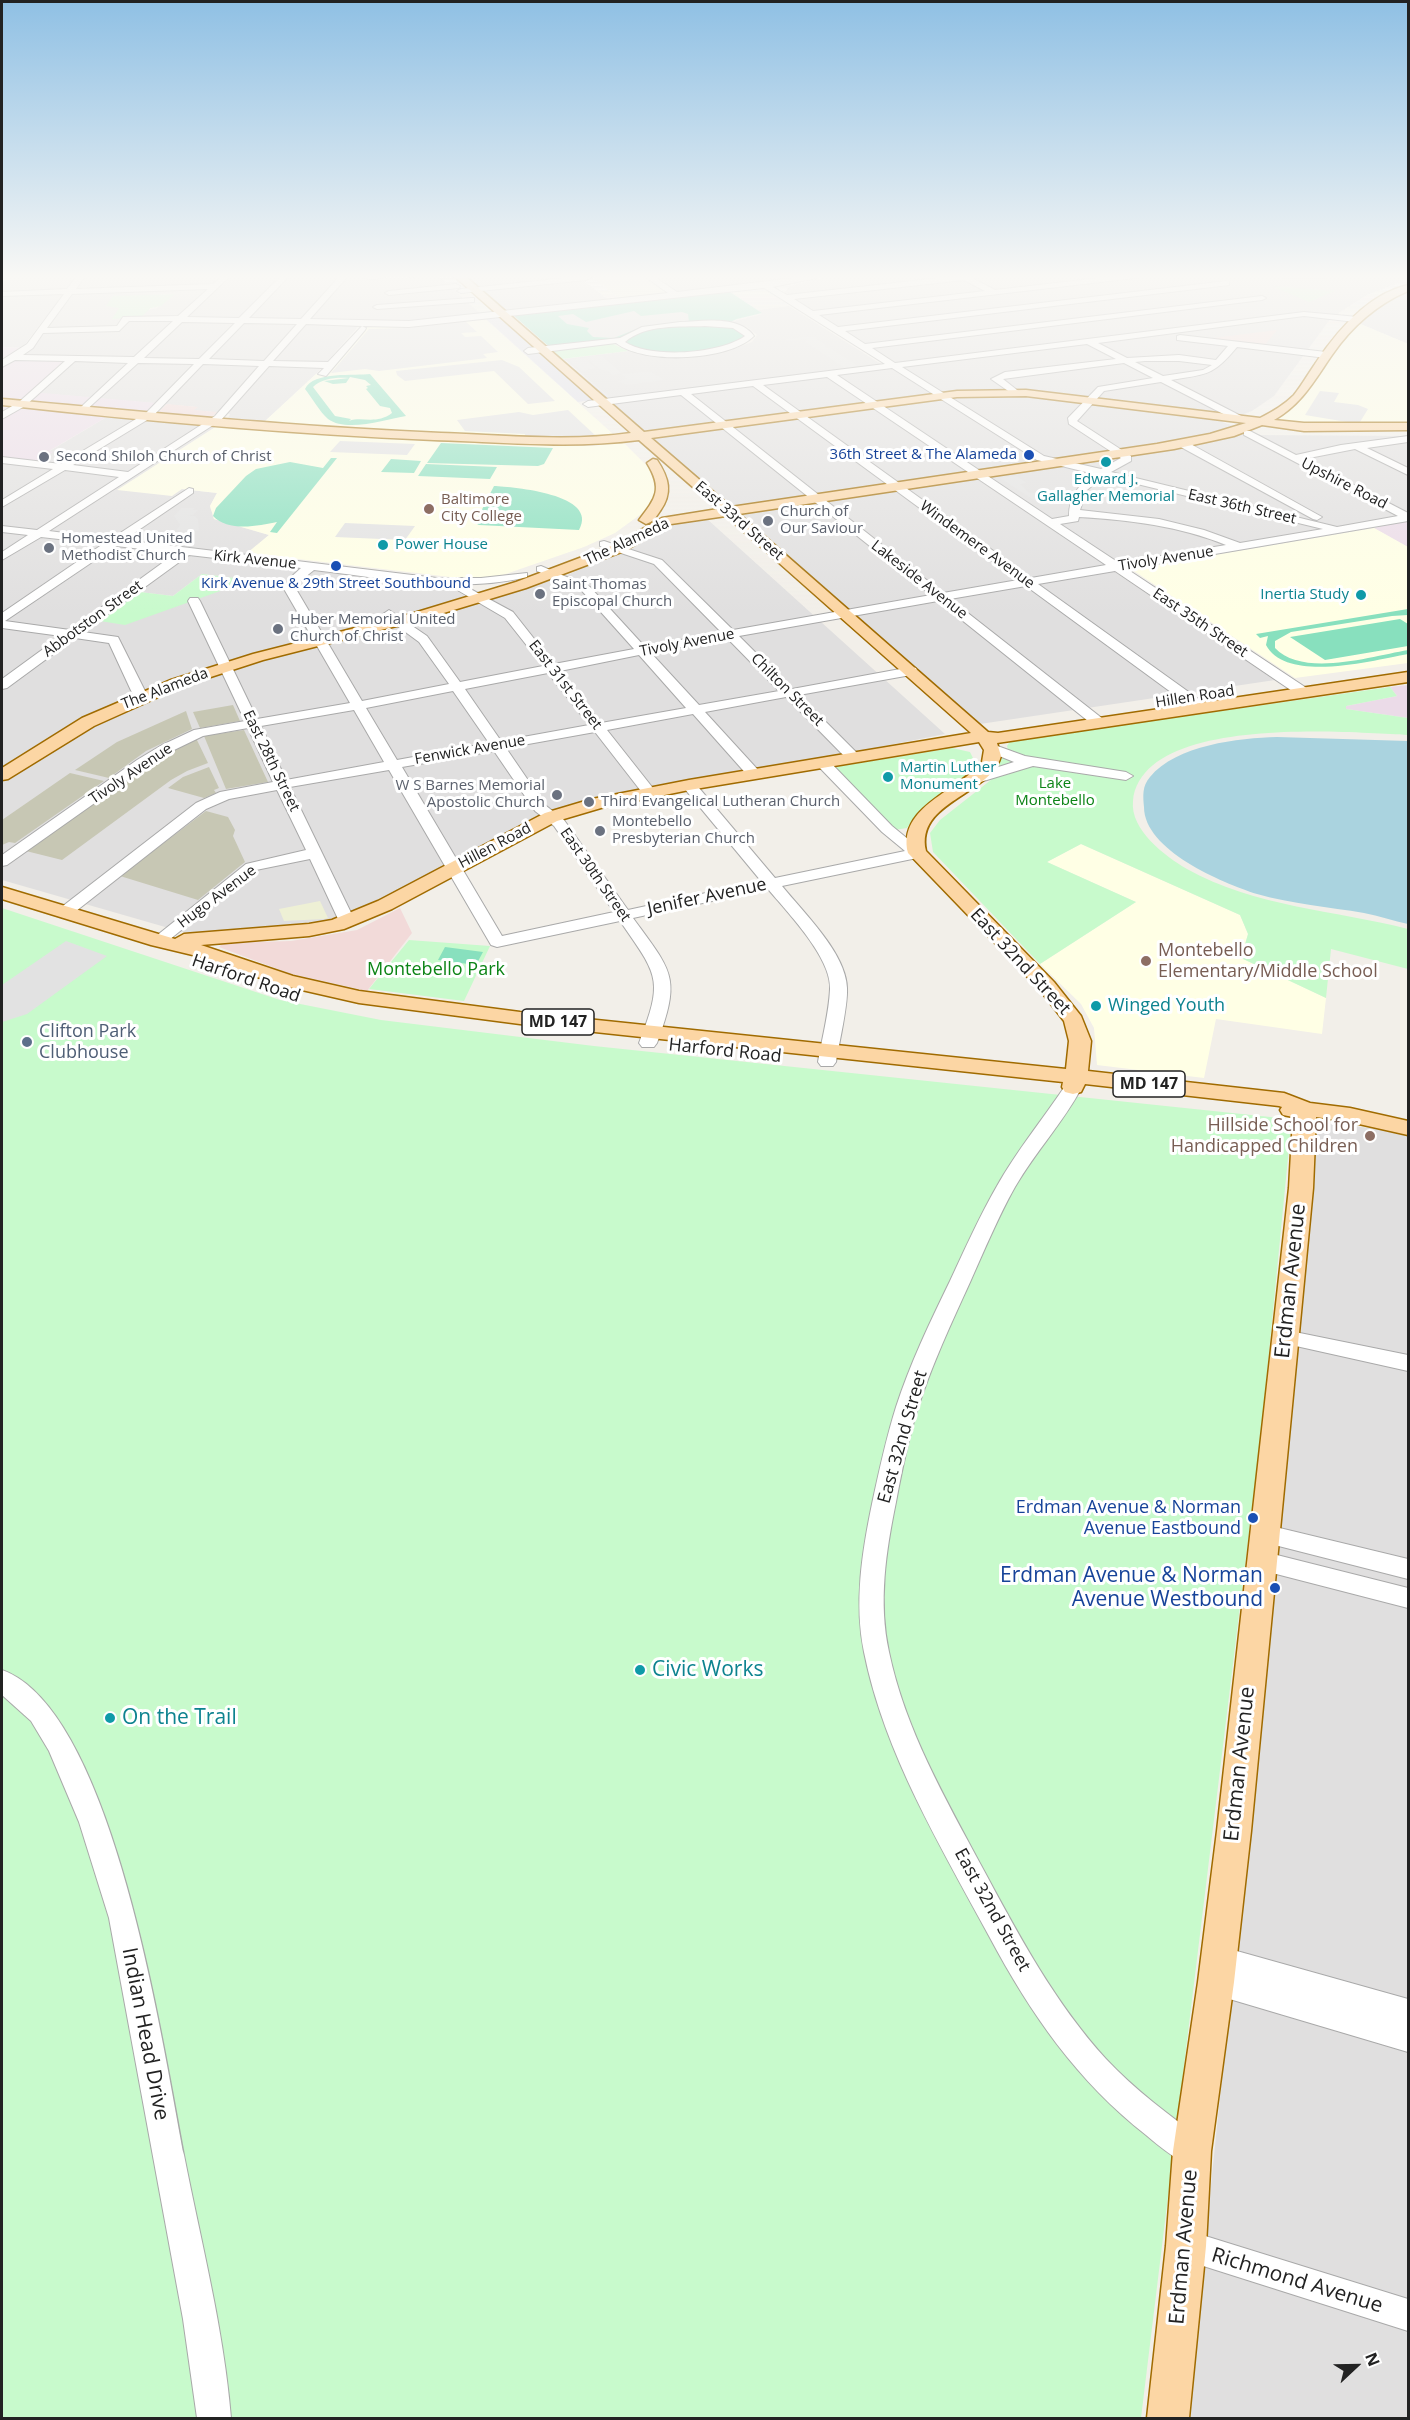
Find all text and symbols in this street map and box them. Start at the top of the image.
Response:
place label: 36th Street & The Alameda [830,446,1017,464]
place label: Second Shiloh Church of Christ [56,448,272,466]
marker: 36th Street & The Alameda [1022,448,1036,462]
marker: Second Shiloh Church of Christ [37,450,51,464]
marker: Edward J. Gallagher Memorial [1099,455,1113,469]
street label: Upshire Road [1298,455,1390,513]
place label: Edward J. Gallagher Memorial [1037,471,1175,506]
street label: East 33rd Street [691,478,787,564]
street label: East 36th Street [1186,486,1298,528]
place label: Baltimore City College [441,491,522,526]
street label: Windemere Avenue [916,497,1038,593]
marker: Baltimore City College [422,502,436,516]
place label: Church of Our Saviour [780,503,863,538]
marker: Church of Our Saviour [761,514,775,528]
street label: The Alameda [582,515,672,569]
place label: Homestead United Methodist Church [61,530,193,565]
place label: Power House [395,536,488,554]
street label: Lakeside Avenue [867,537,971,623]
marker: Power House [376,538,390,552]
marker: Homestead United Methodist Church [42,541,56,555]
street label: Tivoly Avenue [1117,543,1215,575]
street label: Kirk Avenue [213,547,297,573]
marker: Kirk Avenue & 29th Street Southbound [329,559,343,573]
place label: Kirk Avenue & 29th Street Southbound [201,575,471,593]
place label: Saint Thomas Episcopal Church [552,576,672,611]
street label: Abbotston Street [40,577,146,661]
street label: East 35th Street [1149,585,1251,661]
place label: Inertia Study [1260,586,1349,604]
marker: Saint Thomas Episcopal Church [533,587,547,601]
marker: Inertia Study [1354,588,1368,602]
place label: Huber Memorial United Church of Christ [290,611,456,646]
marker: Huber Memorial United Church of Christ [271,622,285,636]
street label: Tivoly Avenue [638,625,736,661]
street label: East 31st Street [525,637,605,733]
street label: Chilton Street [747,650,827,730]
street label: The Alameda [119,664,211,714]
street label: Hillen Road [1154,682,1236,712]
street label: East 28th Street [239,707,303,815]
street label: Fenwick Avenue [413,731,527,769]
street label: Tivoly Avenue [86,740,176,808]
place label: Martin Luther Monument [900,759,996,794]
marker: Martin Luther Monument [881,770,895,784]
park label: Lake Montebello [1015,775,1095,810]
place label: W S Barnes Memorial Apostolic Church [395,777,545,812]
marker: W S Barnes Memorial Apostolic Church [550,788,564,802]
place label: Third Evangelical Lutheran Church [601,793,840,811]
marker: Third Evangelical Lutheran Church [582,795,596,809]
place label: Montebello Presbyterian Church [612,813,755,848]
street label: Hillen Road [456,819,534,873]
marker: Montebello Presbyterian Church [593,824,607,838]
street label: East 30th Street [556,825,634,925]
street label: Hugo Avenue [174,862,260,932]
street label: Jenifer Avenue [645,874,769,920]
street label: East 32nd Street [965,904,1075,1020]
place label: Montebello Elementary/Middle School [1158,940,1378,982]
street label: Harford Road [189,950,303,1008]
marker: Montebello Elementary/Middle School [1139,954,1153,968]
park label: Montebello Park [367,959,505,981]
place label: Winged Youth [1108,995,1225,1017]
marker: Winged Youth [1089,999,1103,1013]
road number: MD 147 [522,1009,594,1035]
place label: Clifton Park Clubhouse [39,1021,136,1064]
street label: Harford Road [667,1034,783,1068]
marker: Clifton Park Clubhouse [20,1035,34,1049]
road number: MD 147 [1113,1071,1185,1097]
place label: Hillside School for Handicapped Children [1171,1115,1358,1158]
marker: Hillside School for Handicapped Children [1363,1129,1377,1143]
street label: Erdman Avenue [1270,1202,1312,1360]
street label: East 32nd Street [874,1368,932,1506]
place label: Erdman Avenue & Norman Avenue Eastbound [1016,1497,1241,1540]
marker: Erdman Avenue & Norman Avenue Eastbound [1246,1511,1260,1525]
place label: Erdman Avenue & Norman Avenue Westbound [1000,1563,1263,1613]
marker: Erdman Avenue & Norman Avenue Westbound [1268,1581,1282,1595]
place label: Civic Works [652,1657,763,1683]
marker: Civic Works [633,1663,647,1677]
street label: Erdman Avenue [1219,1685,1261,1843]
place label: On the Trail [122,1705,237,1731]
marker: On the Trail [103,1711,117,1725]
street label: East 32nd Street [949,1845,1035,1975]
street label: Indian Head Drive [116,1945,174,2123]
street label: Erdman Avenue [1165,2168,1203,2326]
street label: Richmond Avenue [1208,2243,1386,2319]
north arrow [1326,2336,1386,2396]
text: N [1360,2349,1385,2369]

